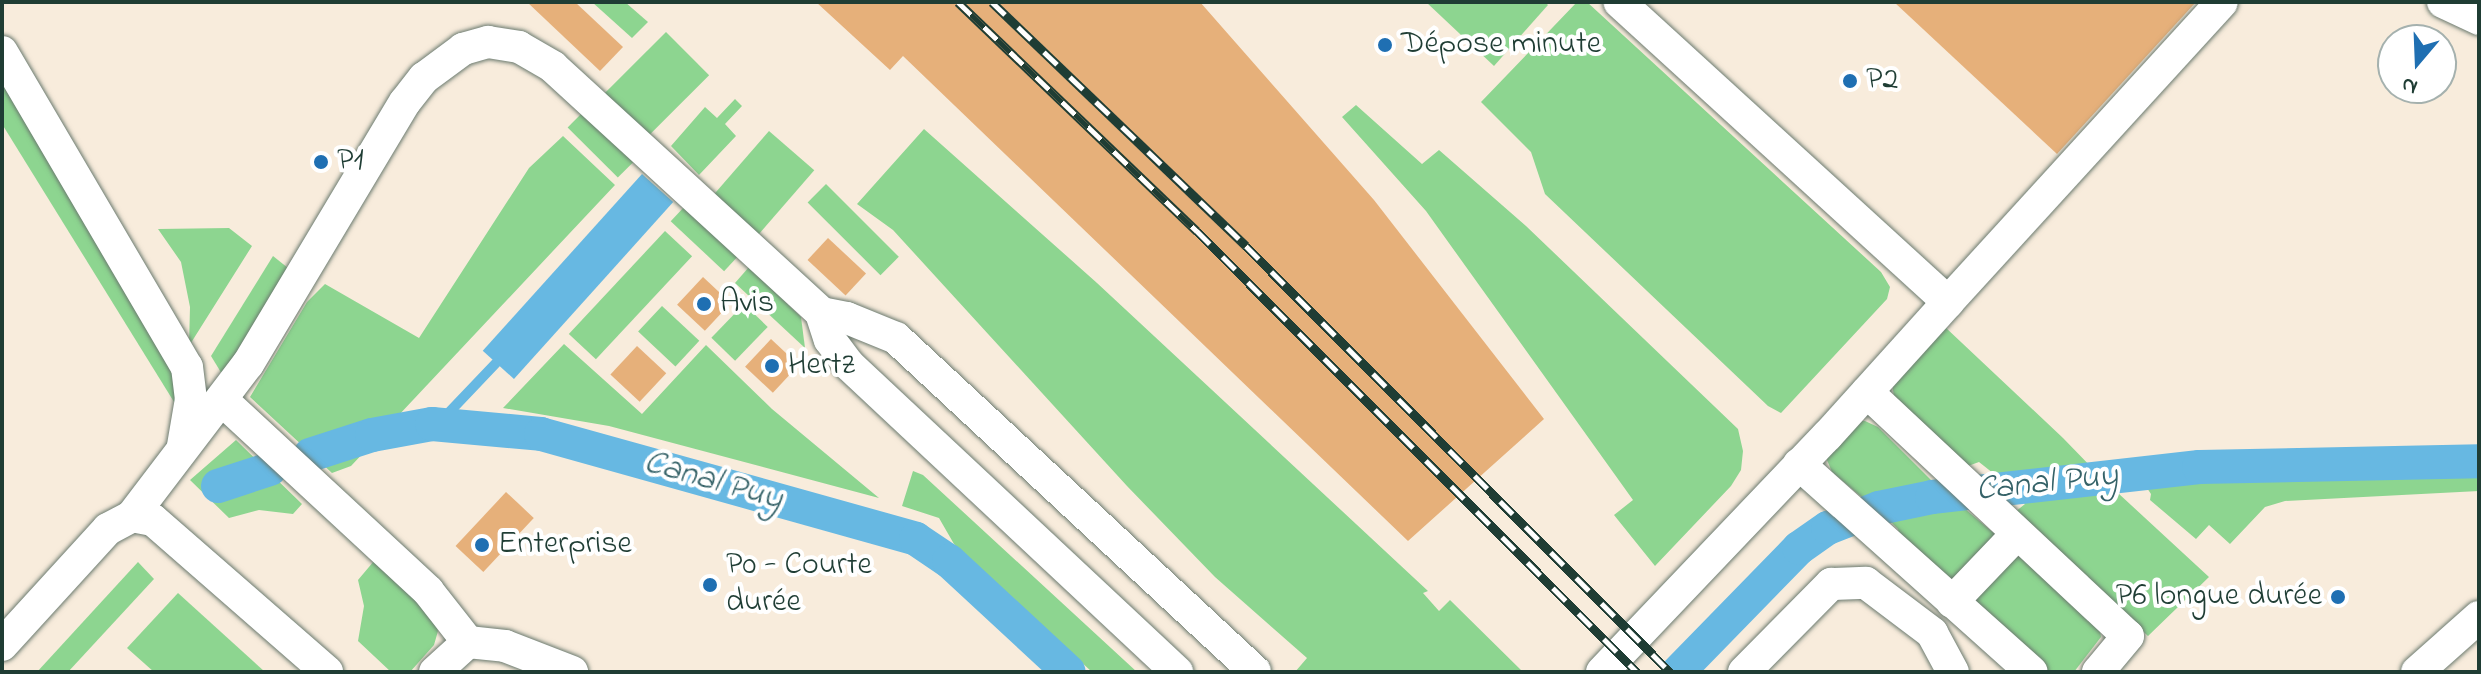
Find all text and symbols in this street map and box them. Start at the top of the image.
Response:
north arrow [2377,24,2457,104]
place label: Dépose minute [1401,26,1601,64]
marker: Dépose minute [1376,36,1394,54]
place label: P2 [1866,62,1899,100]
text: N [2398,67,2422,102]
marker: P2 [1841,72,1859,90]
place label: P1 [337,143,364,181]
marker: P1 [312,153,330,171]
place label: Avis [720,285,774,323]
marker: Avis [695,295,713,313]
place label: Hertz [788,347,855,385]
marker: Hertz [763,357,781,375]
water label: Canal Puy [639,443,787,521]
water label: Canal Puy [1974,456,2120,512]
place label: Enterprise [498,526,632,564]
marker: Enterprise [473,536,491,554]
place label: P0 - Courte durée [726,548,872,623]
marker: P0 - Courte durée [701,576,719,594]
place label: P6 longue durée [2116,578,2322,616]
marker: P6 longue durée [2329,588,2347,606]

